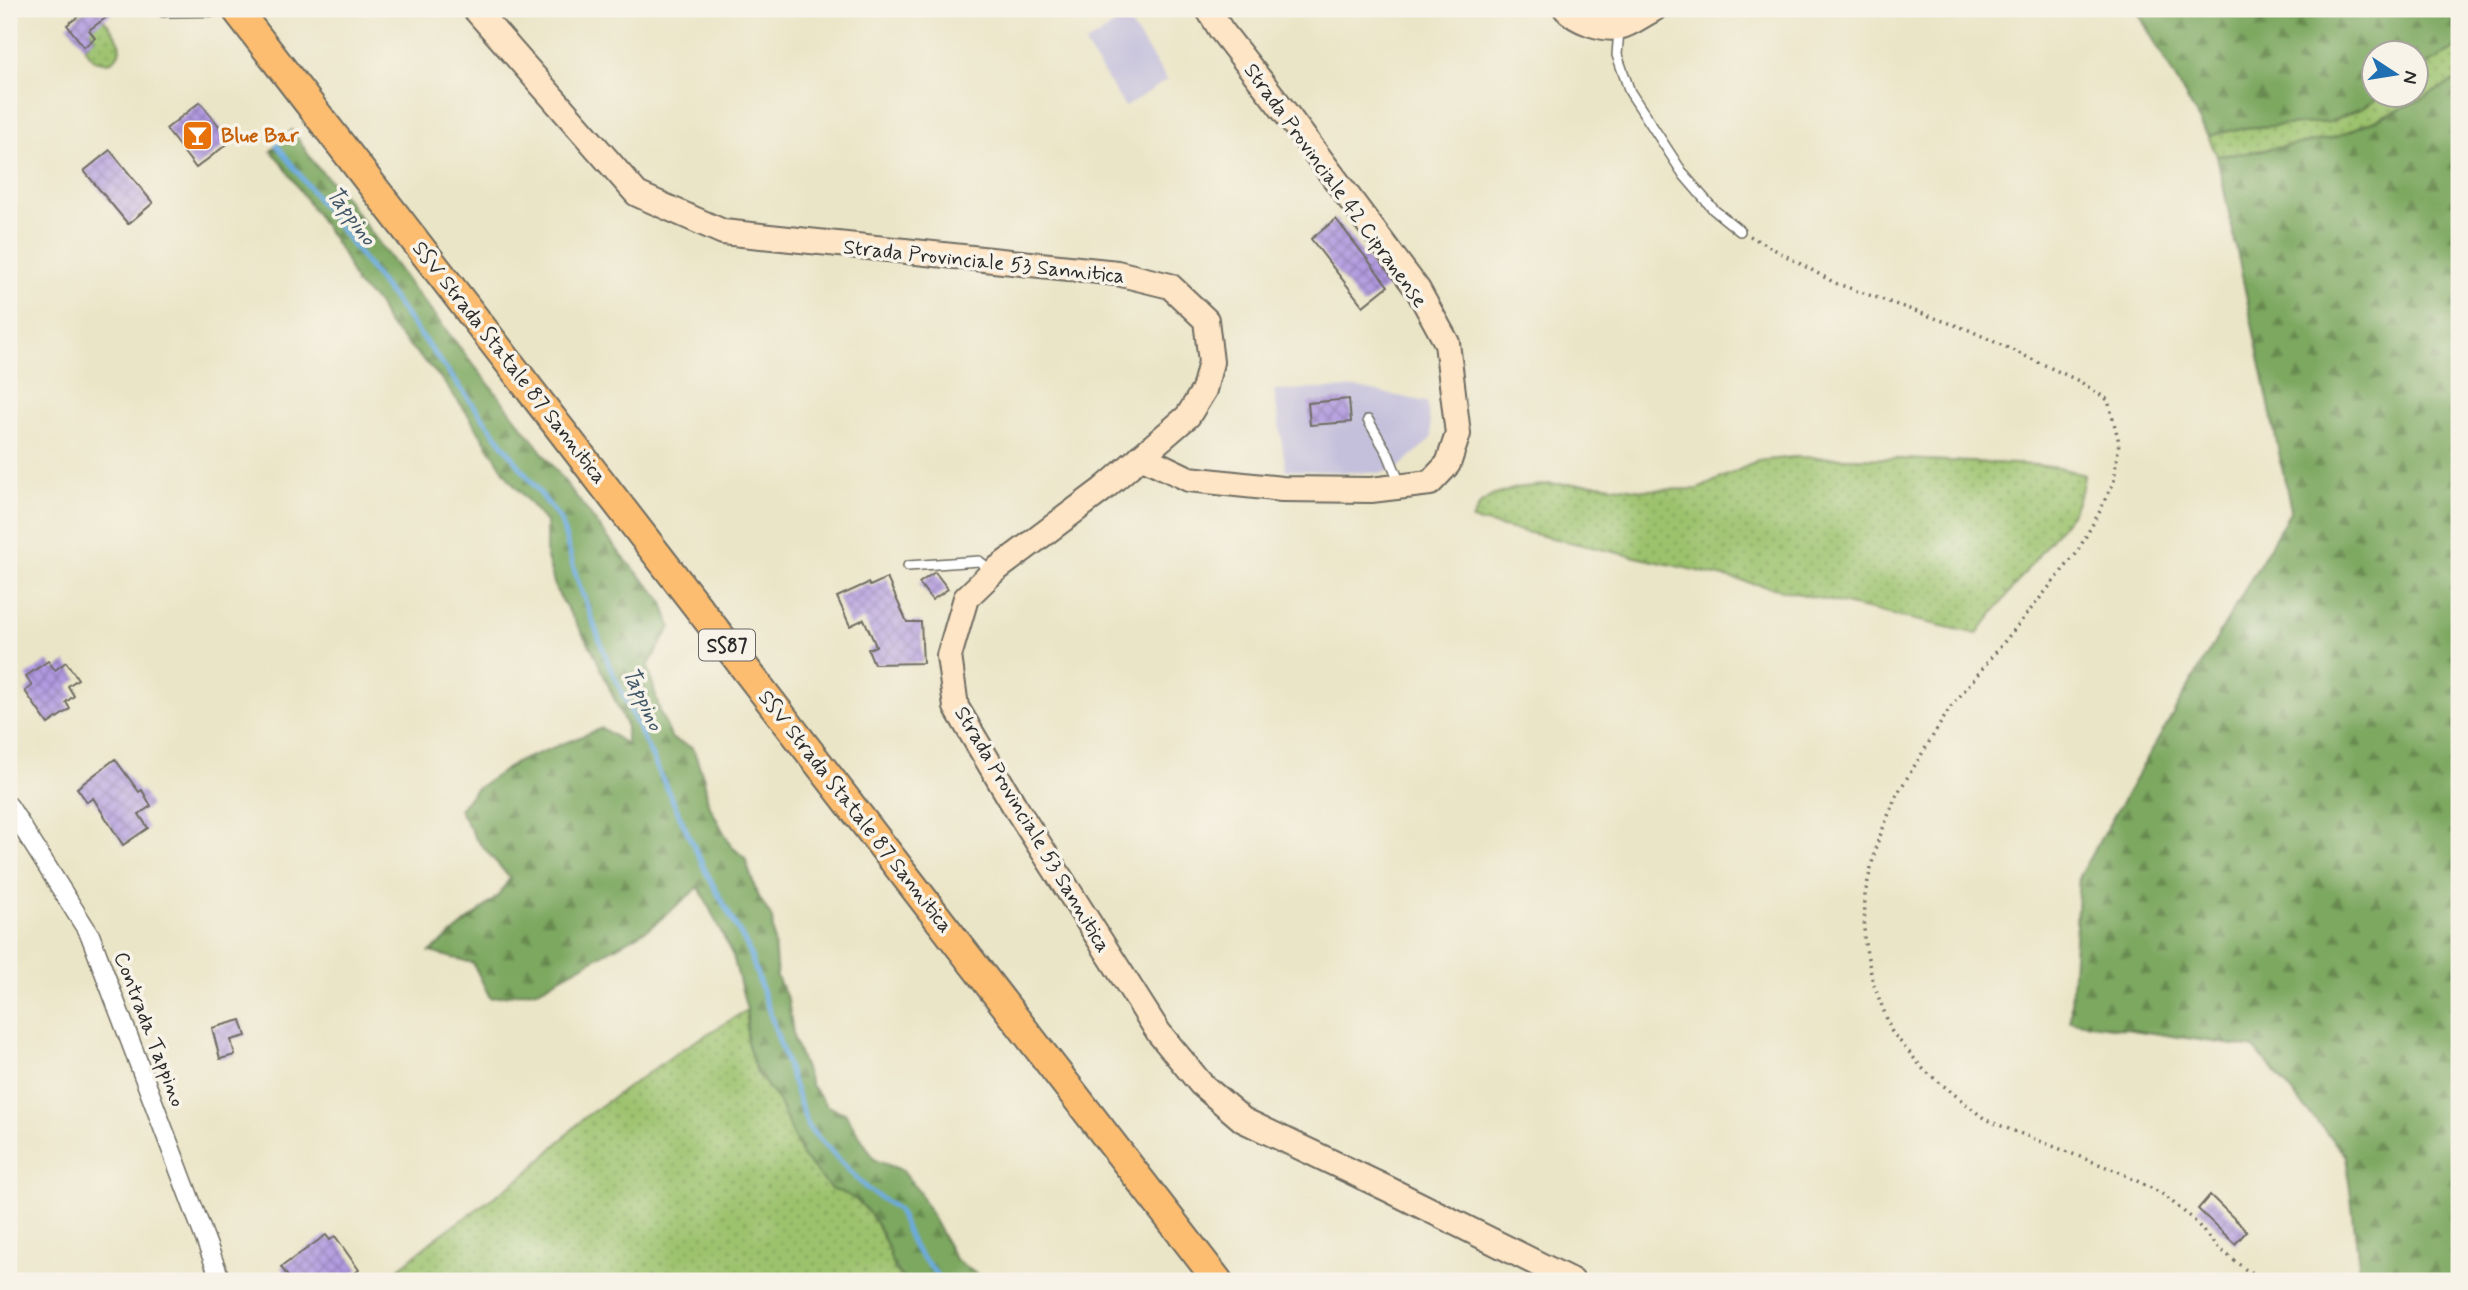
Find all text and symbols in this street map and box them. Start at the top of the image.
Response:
north arrow [2360,38,2430,108]
street label: Strada Provinciale 42 Cipranense [1237,58,1433,313]
text: N [2397,68,2424,86]
bar icon: Blue Bar [181,118,215,152]
place label: Blue Bar [221,122,300,150]
water label: Tappino [318,180,383,253]
street label: Strada Provinciale 53 Sannitica [842,233,1126,291]
street label: SSV Strada Statale 87 Sannitica [405,235,613,490]
road number: SS87 [699,630,755,660]
water label: Tappino [614,662,670,736]
street label: SSV Strada Statale 87 Sannitica [751,684,959,939]
street label: Strada Provinciale 53 Sannitica [947,701,1117,958]
street label: Contrada Tappino [107,948,192,1111]

